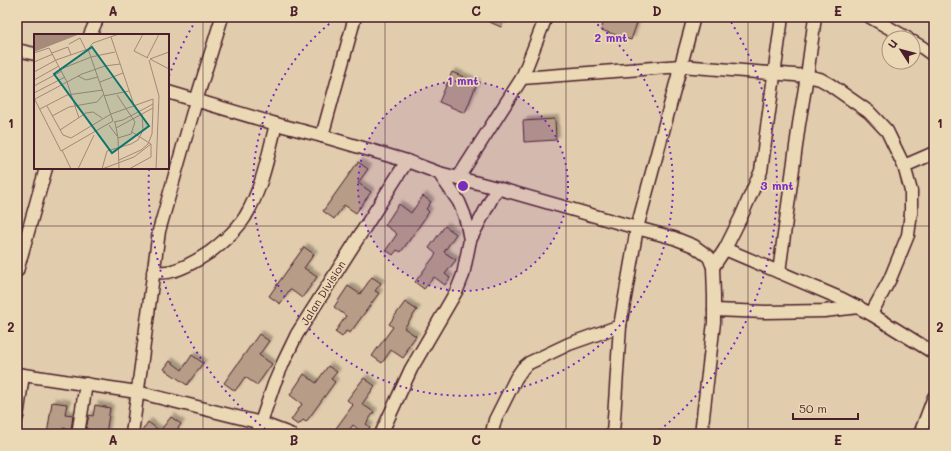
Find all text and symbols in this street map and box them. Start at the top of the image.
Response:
text: A [108,2,118,19]
text: B [290,2,299,19]
text: C [471,2,481,19]
text: D [652,2,662,19]
text: E [834,2,842,19]
text: 2 mnt [595,29,627,45]
north arrow [881,30,921,70]
inset map [34,34,169,169]
text: U [884,36,901,51]
text: 1 mnt [447,72,479,88]
text: 1 [8,114,14,131]
text: 1 [937,114,943,131]
text: 3 mnt [760,177,794,193]
centre of rings [456,179,470,193]
street label: Jalan Division [297,258,348,328]
text: 2 [7,318,15,335]
text: 2 [936,318,944,335]
scale bar [793,395,858,421]
text: 50 m [799,400,827,416]
text: A [108,431,118,448]
text: B [290,431,299,448]
text: C [471,431,481,448]
text: D [652,431,662,448]
text: E [834,431,842,448]

